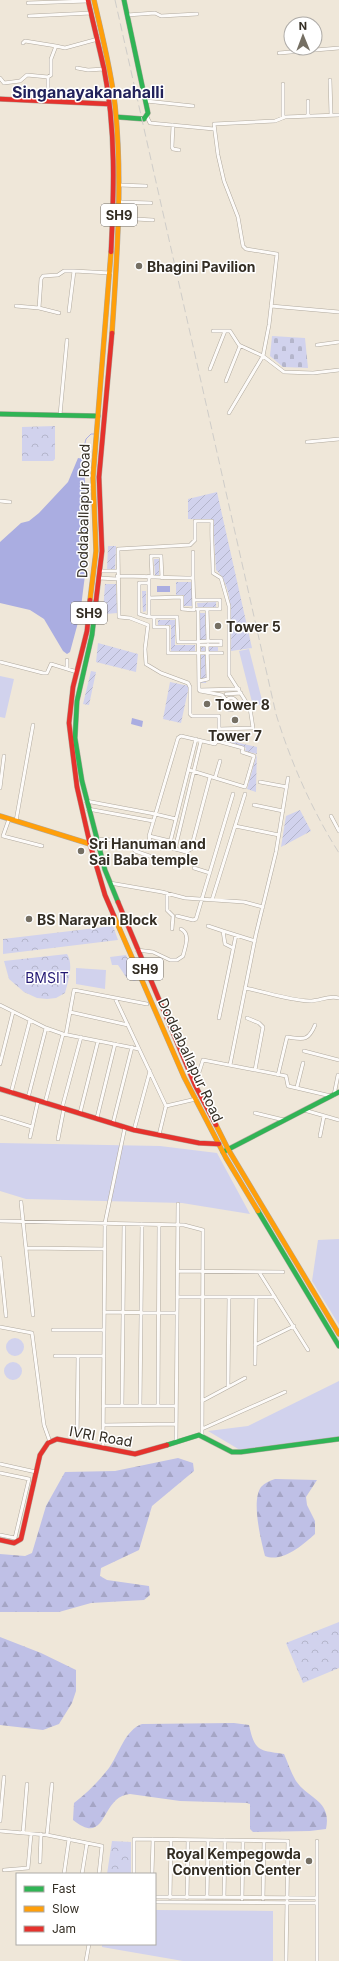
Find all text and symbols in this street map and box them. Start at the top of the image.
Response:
north arrow [283,16,323,56]
text: N [299,19,307,33]
district label: Singanayakanahalli [12,82,164,102]
road number: SH9 [101,204,137,226]
place label: Bhagini Pavilion [147,258,255,275]
marker: Bhagini Pavilion [134,261,144,271]
street label: Doddaballapur Road [73,444,93,578]
road number: SH9 [71,602,107,624]
place label: Tower 5 [226,618,281,635]
marker: Tower 5 [213,621,223,631]
place label: Tower 8 [215,696,270,713]
marker: Tower 8 [202,699,212,709]
marker: Tower 7 [230,715,240,725]
place label: Tower 7 [208,727,262,744]
place label: Sri Hanuman and Sai Baba temple [89,835,206,868]
marker: Sri Hanuman and Sai Baba temple [76,846,86,856]
place label: BS Narayan Block [37,911,158,928]
marker: BS Narayan Block [24,914,34,924]
road number: SH9 [127,958,163,980]
park label: BMSIT [25,969,69,986]
street label: Doddaballapur Road [155,995,227,1125]
street label: IVRI Road [68,1422,134,1450]
place label: Royal Kempegowda Convention Center [166,1845,301,1878]
marker: Royal Kempegowda Convention Center [304,1856,314,1866]
legend [16,1873,156,1945]
text: Fast [52,1881,76,1896]
text: Slow [52,1901,80,1916]
text: Jam [52,1921,76,1936]

